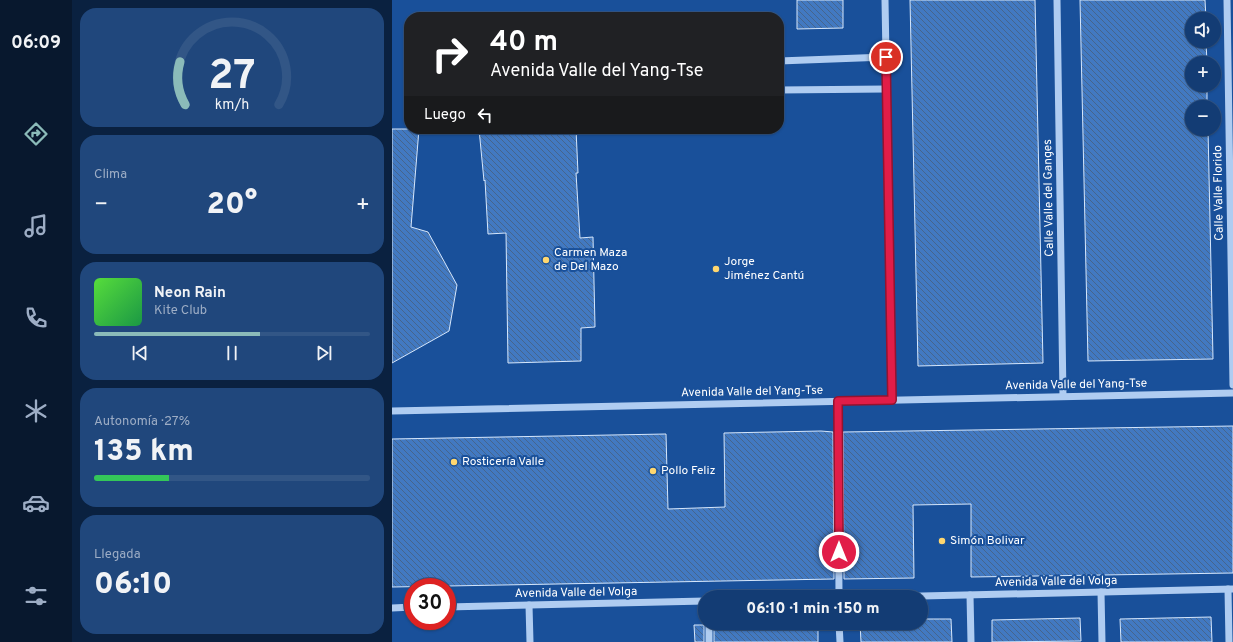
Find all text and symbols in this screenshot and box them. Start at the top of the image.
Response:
map controls [1185,12,1221,136]
button: sound [1185,12,1221,48]
text: 40 m [490,25,558,61]
icon: right [424,28,476,80]
text: 06:09 [11,32,61,55]
pin [869,40,903,74]
icon: arrive [875,46,897,68]
text: 27 [208,51,256,104]
button: + [1185,56,1221,92]
text: Avenida Valle del Yang-Tse [490,60,703,83]
text: km/h [215,96,249,114]
button: − [1185,100,1221,136]
icon: left [474,104,496,126]
text: Luego [424,106,466,125]
icon: directions [22,120,50,148]
street label: Calle Valle del Ganges [1040,139,1058,257]
street label: Calle Valle Florido [1210,145,1228,241]
text: Clima [94,167,127,183]
text: 20° [207,187,257,224]
text: − [94,192,108,219]
text: + [356,192,370,219]
icon: music [22,212,50,240]
place label: Carmen Maza de Del Mazo [554,245,627,275]
place label: Jorge Jiménez Cantú [724,254,804,284]
marker: Carmen Maza de Del Mazo [541,255,551,265]
marker: Jorge Jiménez Cantú [711,264,721,274]
text: Neon Rain [154,284,226,303]
text: Kite Club [154,303,207,319]
icon: phone [22,304,50,332]
icon: previous [129,342,151,364]
icon: pause [221,342,243,364]
icon: next [313,342,335,364]
street label: Avenida Valle del Yang-Tse [1005,376,1147,394]
street label: Avenida Valle del Yang-Tse [681,383,823,401]
icon: climate [22,397,50,425]
text: Autonomía · 27% [94,414,190,430]
text: 135 km [94,434,194,471]
place label: Rosticería Valle [462,454,544,470]
marker: Rosticería Valle [449,457,459,467]
place label: Pollo Feliz [661,463,716,479]
marker: Pollo Feliz [648,466,658,476]
icon: car [22,489,50,517]
position arrow [818,531,860,573]
place label: Simón Bolivar [950,533,1025,549]
marker: Simón Bolivar [937,536,947,546]
text: Llegada [94,547,141,563]
text: 06:10 [94,567,172,604]
street label: Avenida Valle del Volga [995,573,1117,591]
speed limit sign: 30 [404,578,456,630]
icon: filters [22,582,50,610]
street label: Avenida Valle del Volga [515,584,637,602]
text: 06:10 · 1 min · 150 m [746,600,880,619]

